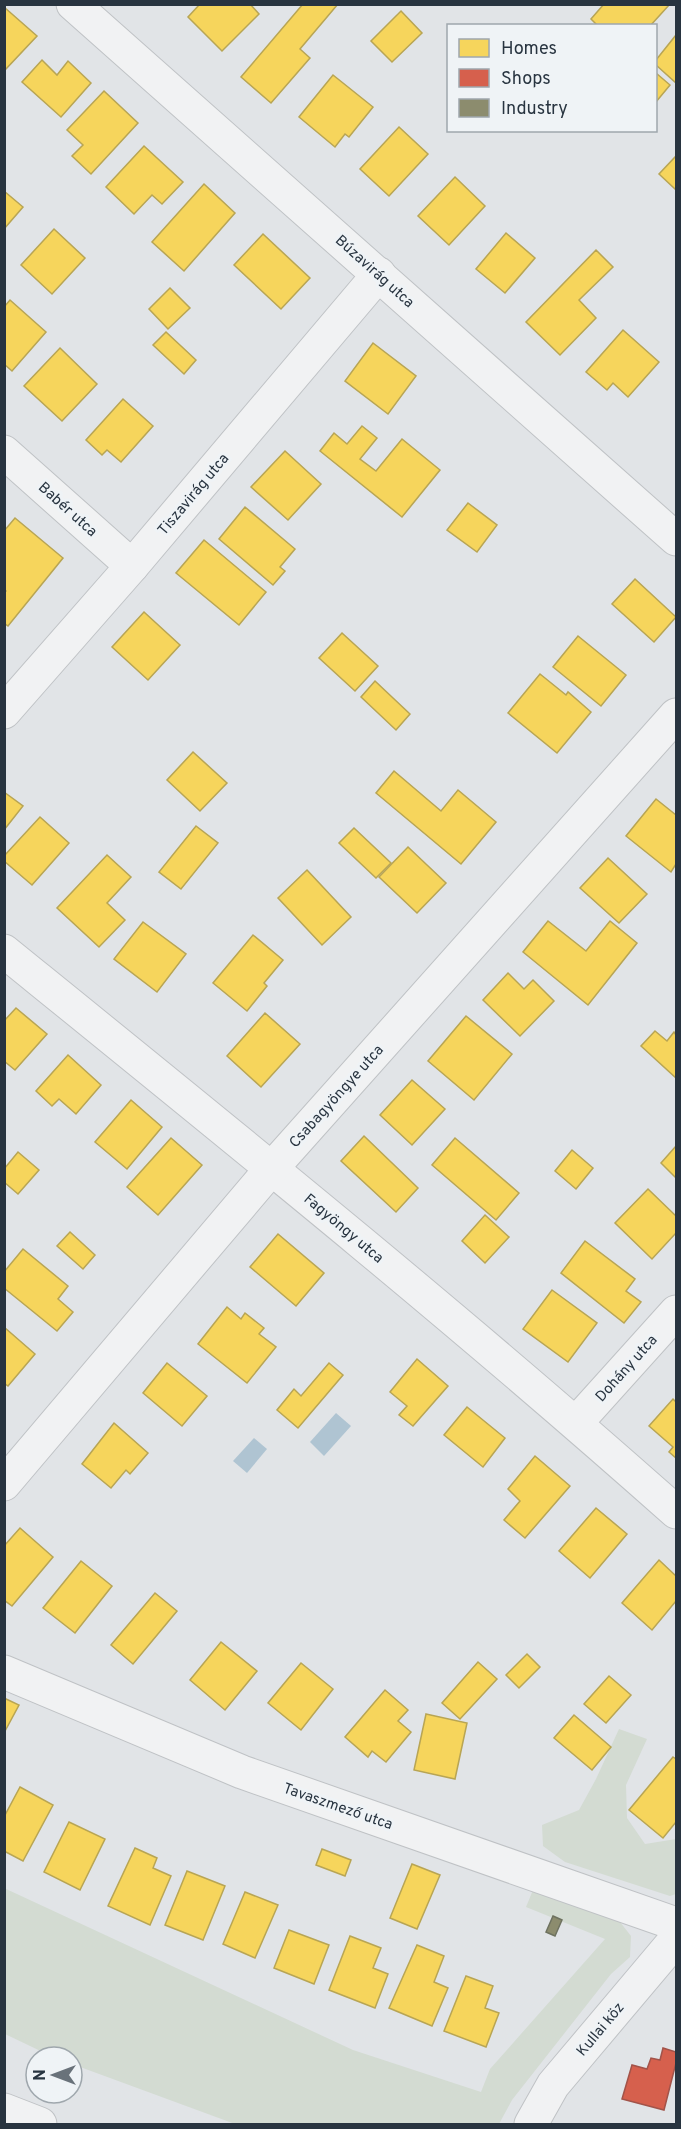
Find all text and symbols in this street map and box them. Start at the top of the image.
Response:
legend [447,24,657,132]
text: Homes [501,38,557,61]
text: Shops [501,68,551,91]
text: Industry [501,98,568,121]
street label: Búzavirág utca [330,232,418,313]
street label: Tiszavirág utca [154,450,234,540]
street label: Babér utca [33,479,101,542]
street label: Csabagyöngye utca [286,1041,388,1153]
street label: Fagyöngy utca [299,1190,387,1268]
street label: Dohány utca [592,1331,662,1407]
street label: Tavaszmező utca [280,1780,395,1835]
street label: Kullai köz [573,1999,629,2061]
north arrow [24,2045,84,2105]
text: N [31,2069,51,2081]

